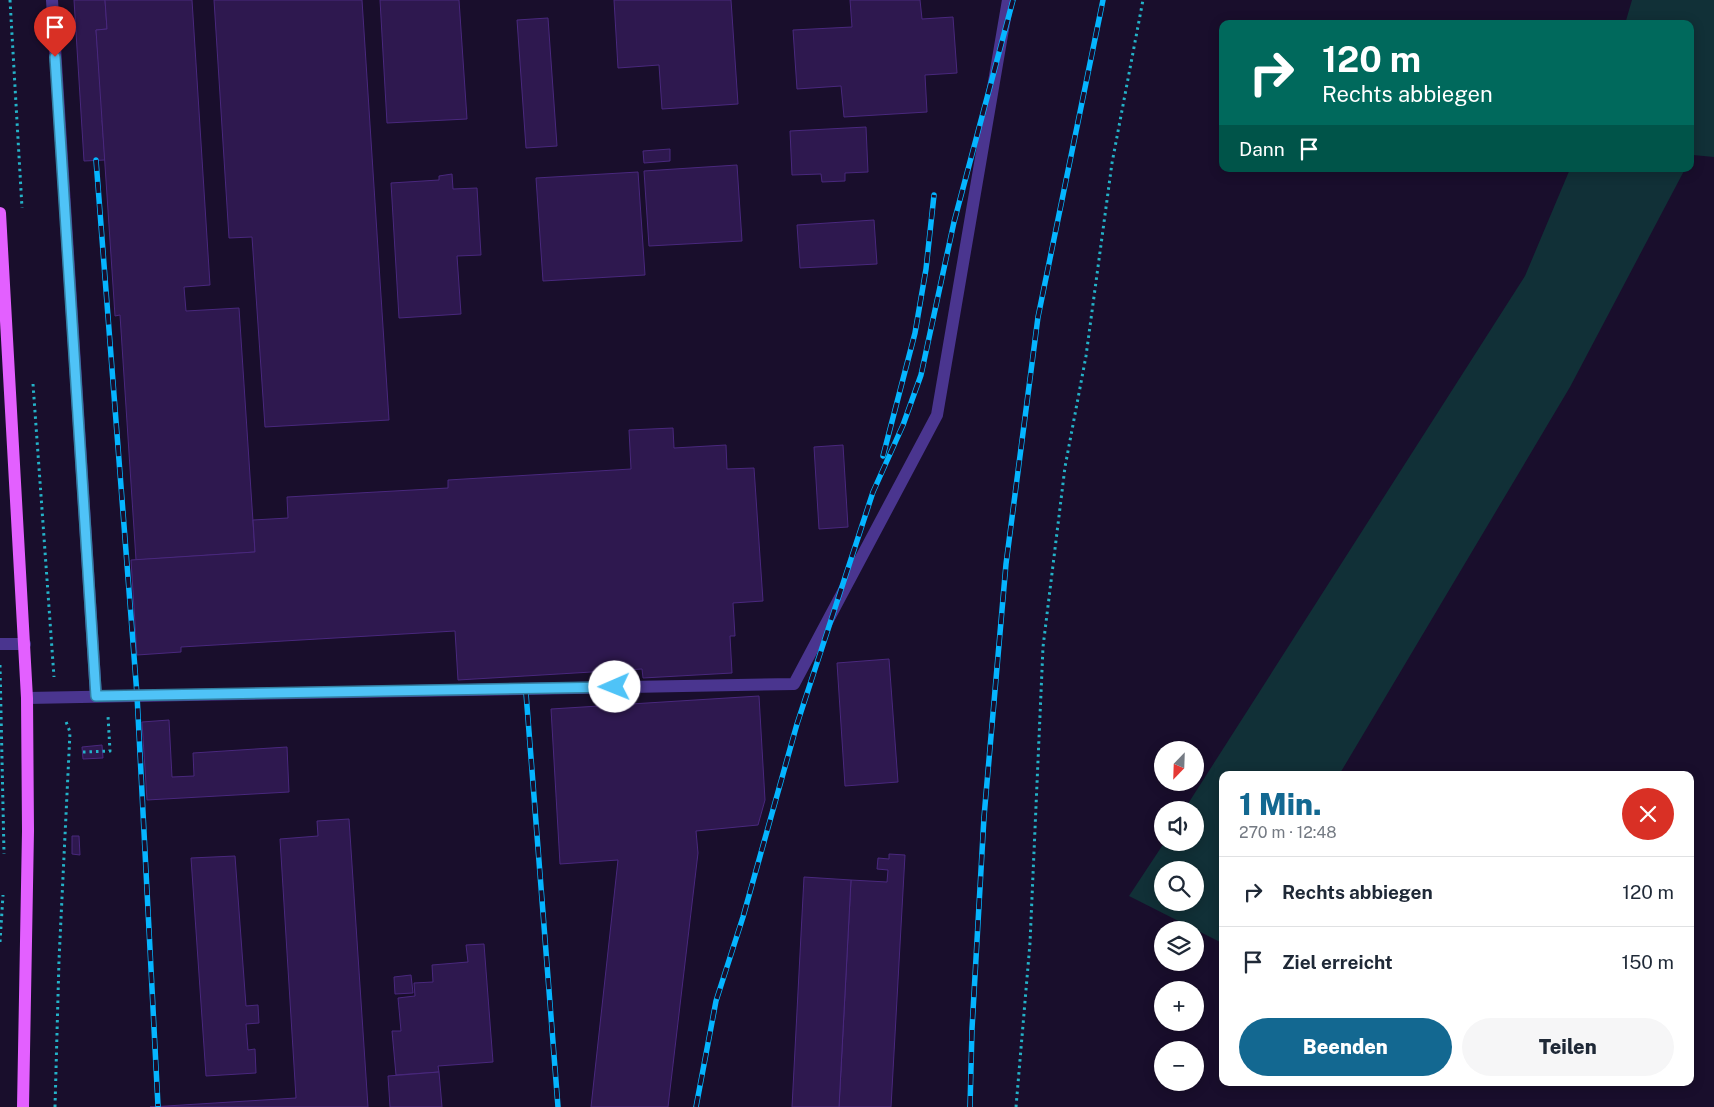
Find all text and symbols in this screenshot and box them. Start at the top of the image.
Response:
pin [34,6,76,57]
icon: arrive [41,13,69,41]
text: 120 m [1322,39,1421,80]
icon: right [1239,40,1304,105]
text: Rechts abbiegen [1322,81,1493,107]
icon: arrive [1295,135,1323,163]
text: Dann [1239,138,1285,160]
position arrow [588,660,640,712]
north arrow [1154,741,1204,791]
map controls [1154,741,1204,1091]
text: 1 Min. [1239,786,1322,822]
button: close [1622,788,1674,840]
button: sound [1154,801,1204,851]
text: 270 m · 12:48 [1239,823,1337,842]
button: search [1154,861,1204,911]
icon: right [1239,878,1267,906]
text: Rechts abbiegen [1282,881,1433,903]
text: 120 m [1622,881,1674,903]
button: layers [1154,921,1204,971]
icon: arrive [1239,948,1267,976]
text: Ziel erreicht [1282,951,1393,973]
text: 150 m [1621,951,1674,973]
button: + [1154,981,1204,1031]
button: Beenden [1239,1018,1452,1076]
button: Teilen [1462,1018,1674,1076]
button: − [1154,1041,1204,1091]

